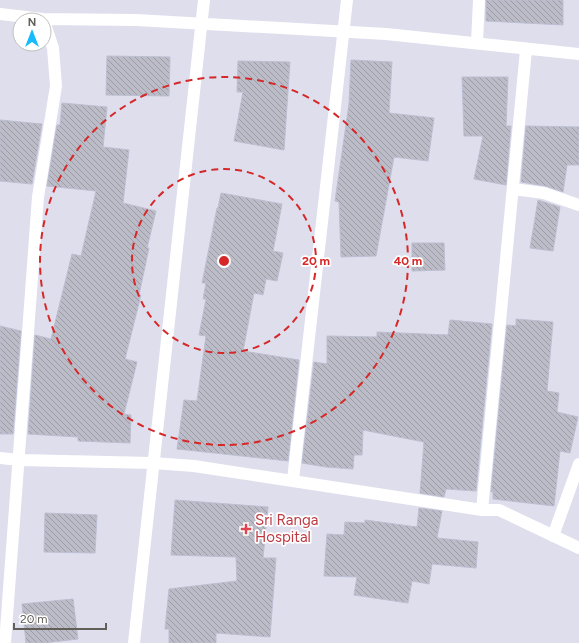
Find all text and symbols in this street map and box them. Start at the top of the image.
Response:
north arrow [12,12,52,52]
text: N [28,16,36,29]
centre of rings [217,254,231,268]
text: 20 m [302,254,330,268]
text: 40 m [394,254,422,268]
place label: Sri Ranga Hospital [255,511,318,546]
marker: Sri Ranga Hospital [240,523,252,535]
scale bar [14,605,106,631]
text: 20 m [20,612,48,626]

